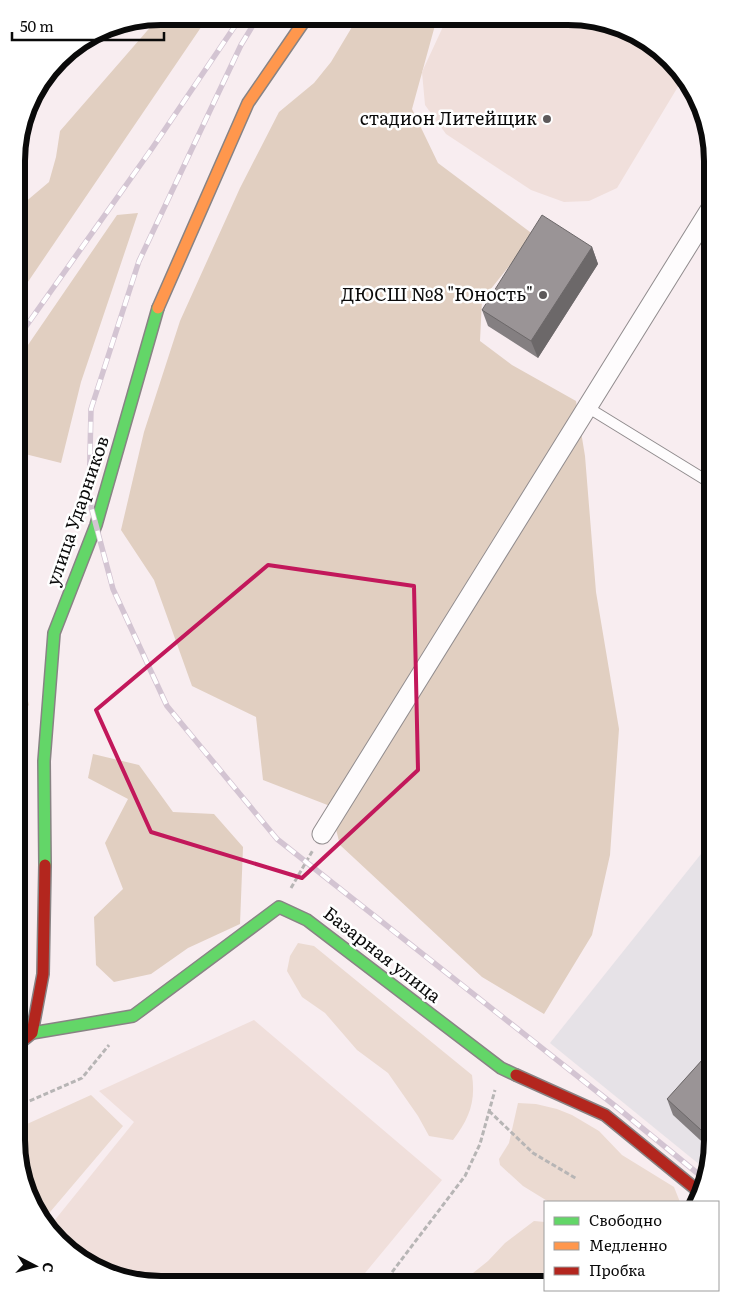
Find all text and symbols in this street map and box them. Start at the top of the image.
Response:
scale bar [12,10,165,42]
text: 50 m [20,14,54,37]
place label: стадион Литейщик [360,104,537,131]
marker: стадион Литейщик [541,113,553,125]
place label: ДЮСШ №8 "Юность" [341,280,533,307]
marker: ДЮСШ №8 "Юность" [537,289,549,301]
street label: улица Ударников [38,432,115,589]
street label: Базарная улица [318,899,448,1009]
legend [544,1201,719,1291]
text: Свободно [589,1208,662,1231]
text: Медленно [589,1233,667,1256]
north arrow [10,1241,60,1291]
text: Пробка [589,1258,646,1281]
text: С [38,1261,59,1274]

